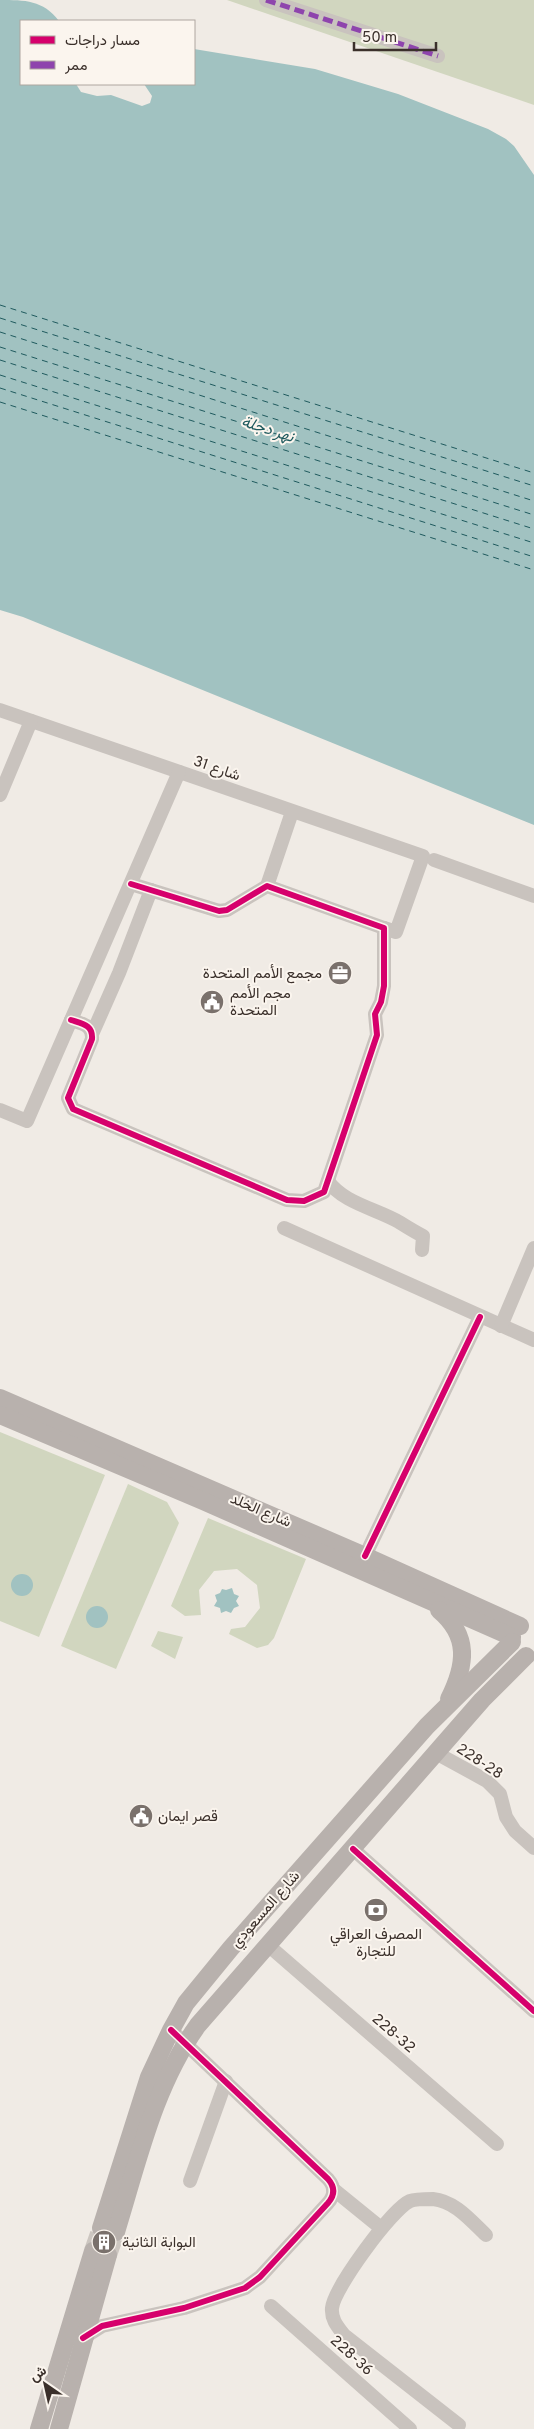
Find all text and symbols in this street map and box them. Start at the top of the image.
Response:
legend [20,20,195,85]
scale bar [354,20,436,52]
text: 50 m [362,29,397,48]
text: مسار دراجات [65,32,140,51]
text: ممر [64,57,87,76]
water label: نهر دجلة [239,412,298,448]
street label: شارع 31 [191,753,243,786]
office icon: مجمع الأمم المتحدة [327,960,353,986]
place label: مجمع الأمم المتحدة [203,964,322,984]
place label: مجم الأمم المتحدة [230,984,291,1021]
public building icon: مجم الأمم المتحدة [199,989,225,1015]
street label: شارع الخلد [227,1490,294,1533]
street label: 228-28 [452,1740,506,1784]
public building icon: قصر ايمان [128,1803,154,1829]
place label: قصر ايمان [158,1808,218,1827]
street label: شارع المسعودي [228,1867,306,1954]
bank icon: المصرف العراقي للتجارة [363,1897,389,1923]
place label: المصرف العراقي للتجارة [330,1926,422,1962]
street label: 228-32 [367,2010,419,2058]
building icon: البوابة الثانية [91,2229,117,2255]
place label: البوابة الثانية [122,2234,196,2253]
street label: 228-36 [326,2332,376,2380]
north arrow [20,2359,70,2409]
text: ش [27,2363,50,2386]

